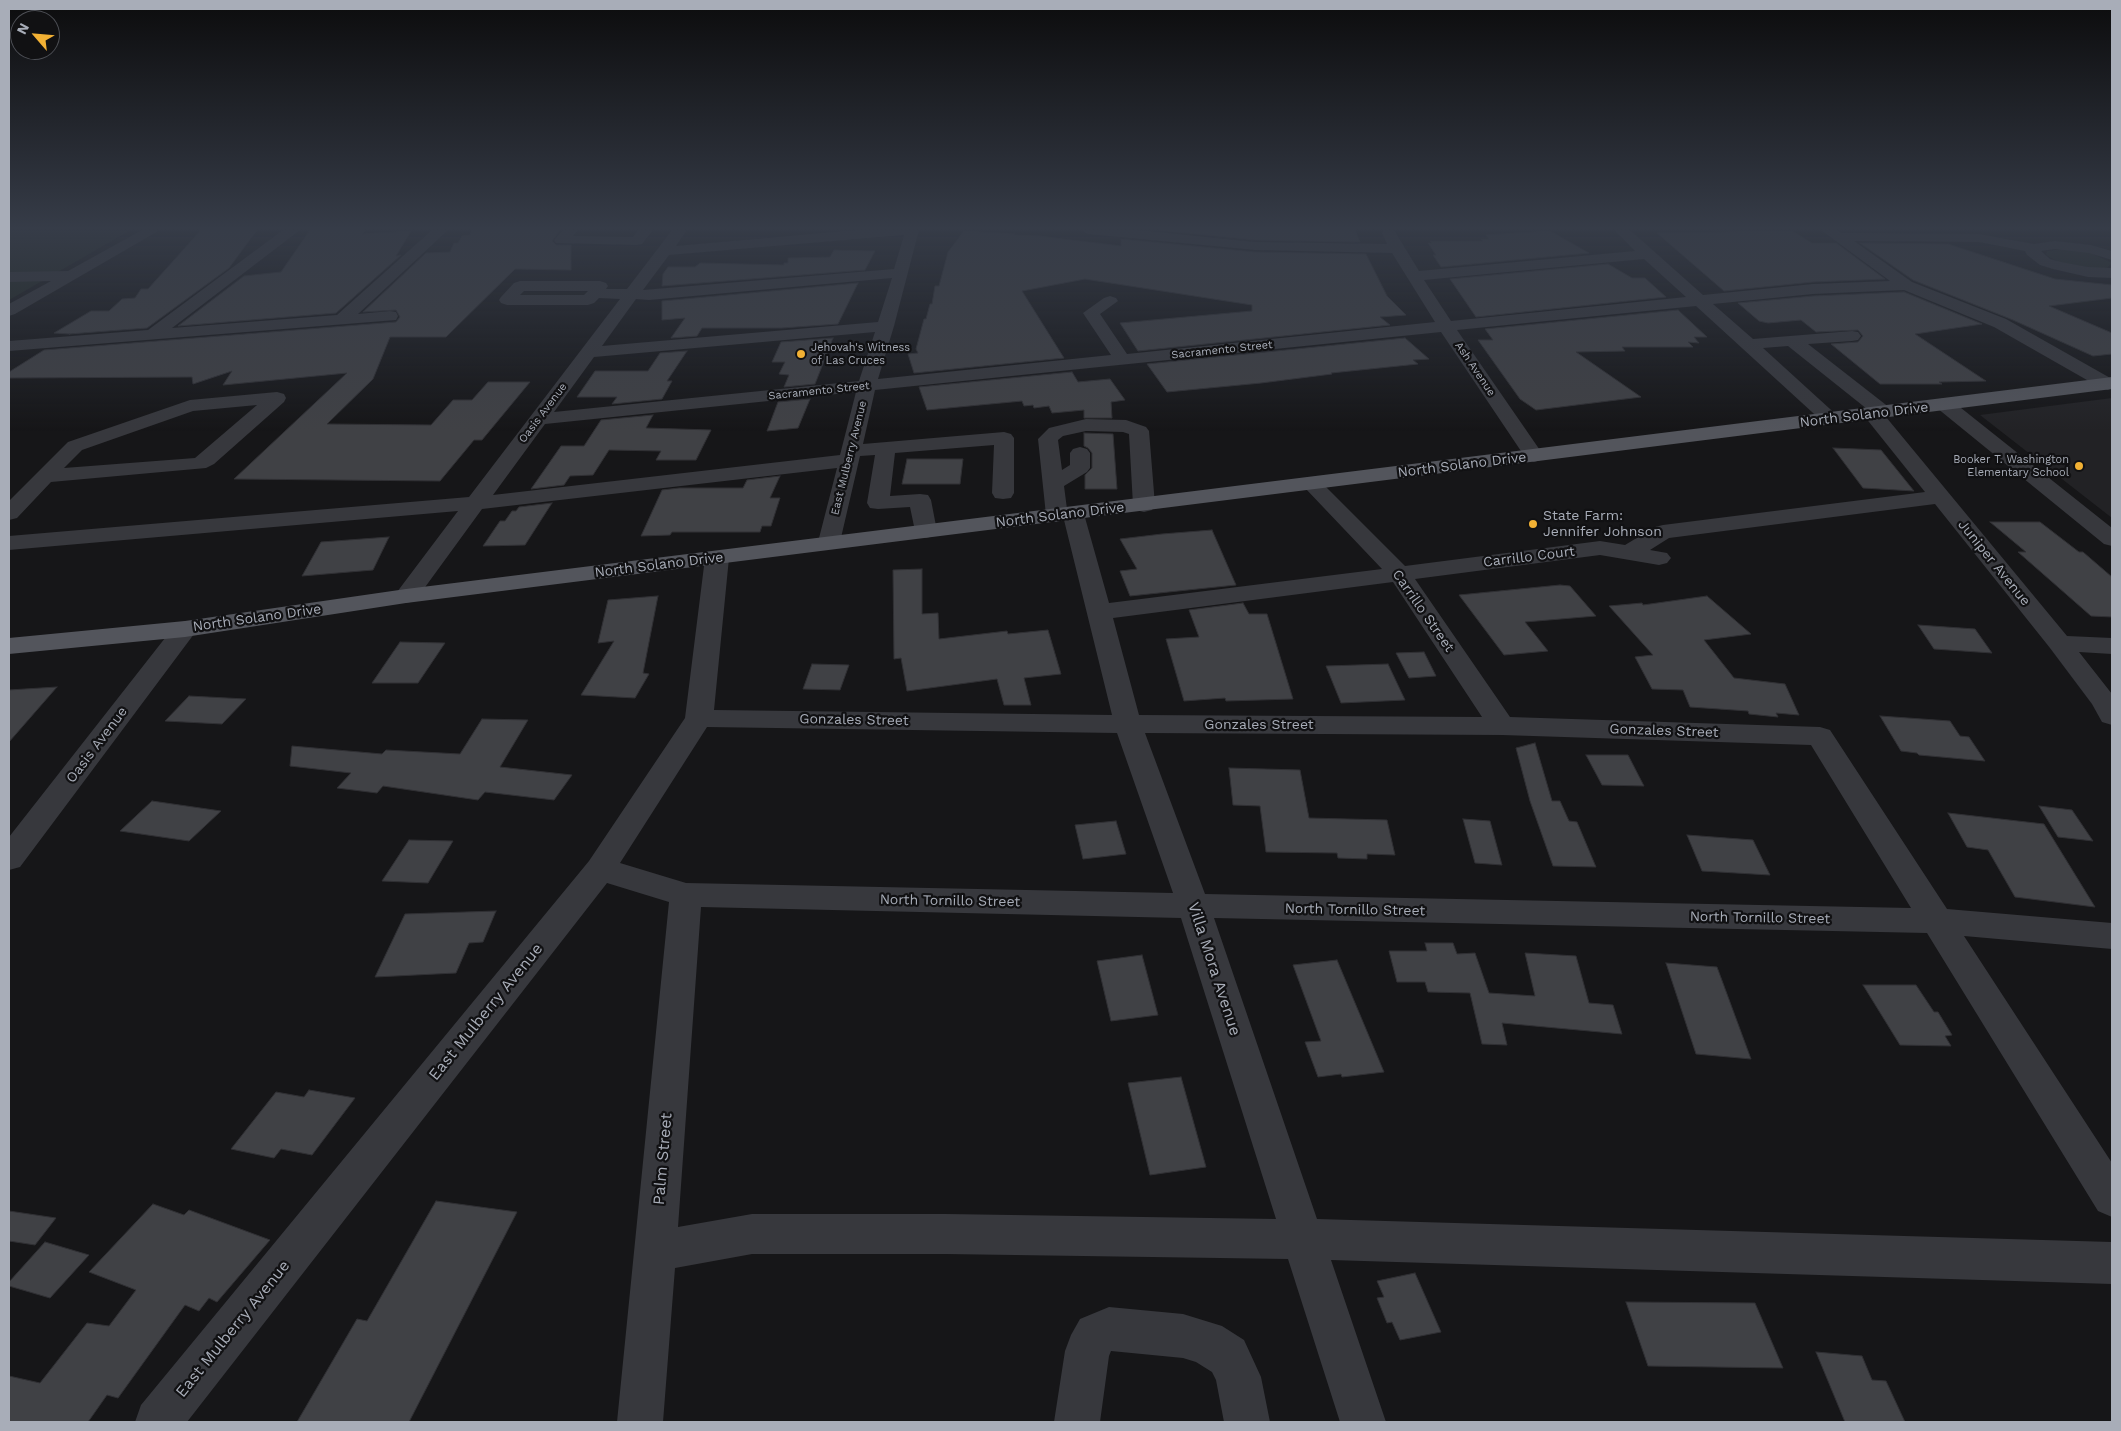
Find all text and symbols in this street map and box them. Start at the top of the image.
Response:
north arrow [10,10,60,60]
text: N [13,20,32,37]
street label: Sacramento Street [1171,338,1273,362]
street label: Ash Avenue [1452,339,1498,399]
place label: Jehovah's Witness of Las Cruces [811,341,910,367]
marker: Jehovah's Witness of Las Cruces [795,348,807,360]
street label: Sacramento Street [768,379,870,403]
street label: Oasis Avenue [516,380,570,446]
street label: East Mulberry Avenue [828,399,870,517]
street label: North Solano Drive [1799,399,1929,431]
street label: North Solano Drive [1397,449,1527,481]
place label: Booker T. Washington Elementary School [1953,453,2069,479]
marker: Booker T. Washington Elementary School [2073,460,2085,472]
street label: North Solano Drive [995,499,1125,531]
place label: State Farm: Jennifer Johnson [1543,508,1662,540]
street label: Juniper Avenue [1954,517,2034,609]
marker: State Farm: Jennifer Johnson [1527,518,1539,530]
street label: Carrillo Court [1482,543,1576,571]
street label: North Solano Drive [594,549,724,581]
street label: Carrillo Street [1388,567,1458,655]
street label: North Solano Drive [192,601,322,635]
street label: Oasis Avenue [63,704,131,786]
street label: Gonzales Street [799,711,909,729]
street label: Gonzales Street [1204,717,1314,733]
street label: Gonzales Street [1609,721,1719,741]
street label: North Tornillo Street [880,891,1020,911]
street label: Villa Mora Avenue [1183,900,1245,1038]
street label: North Tornillo Street [1285,900,1425,920]
street label: North Tornillo Street [1690,908,1830,928]
street label: East Mulberry Avenue [425,940,547,1084]
street label: Palm Street [649,1112,677,1206]
street label: East Mulberry Avenue [172,1257,294,1401]

